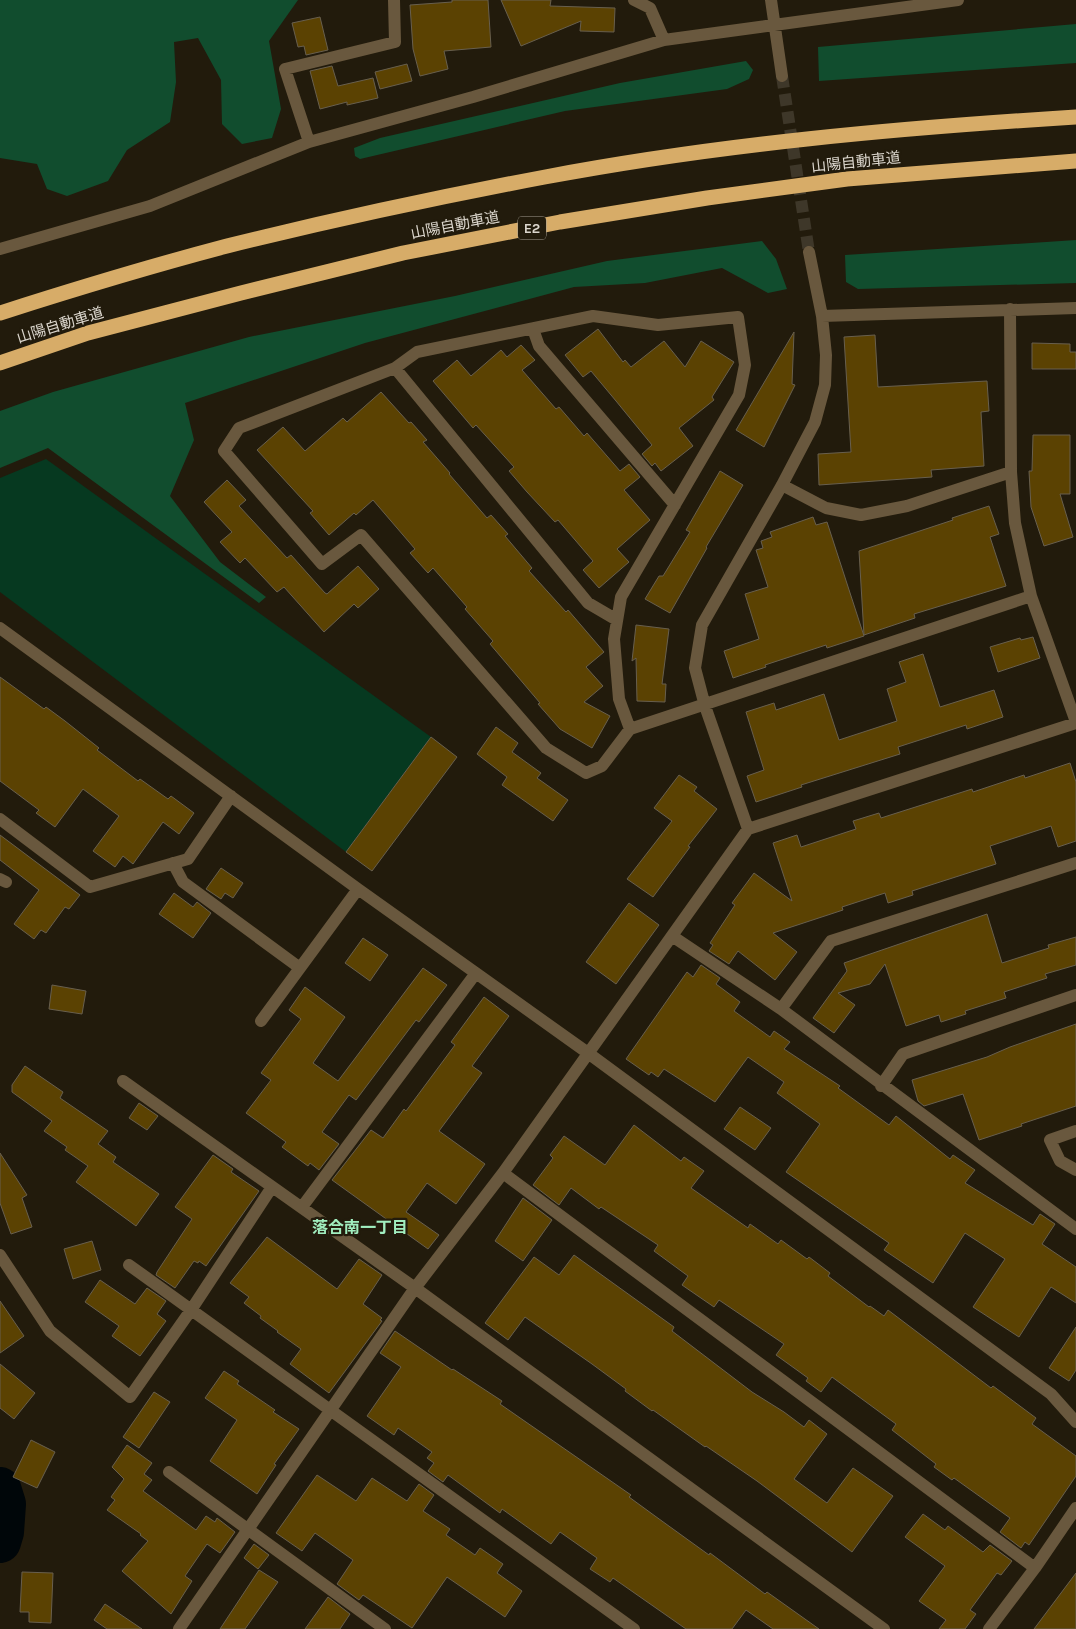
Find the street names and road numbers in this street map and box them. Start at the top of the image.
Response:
street label: 山陽自動車道 [810,148,902,176]
street label: 山陽自動車道 [409,208,501,242]
road number: E2 [518,217,546,240]
street label: 山陽自動車道 [14,303,106,347]

